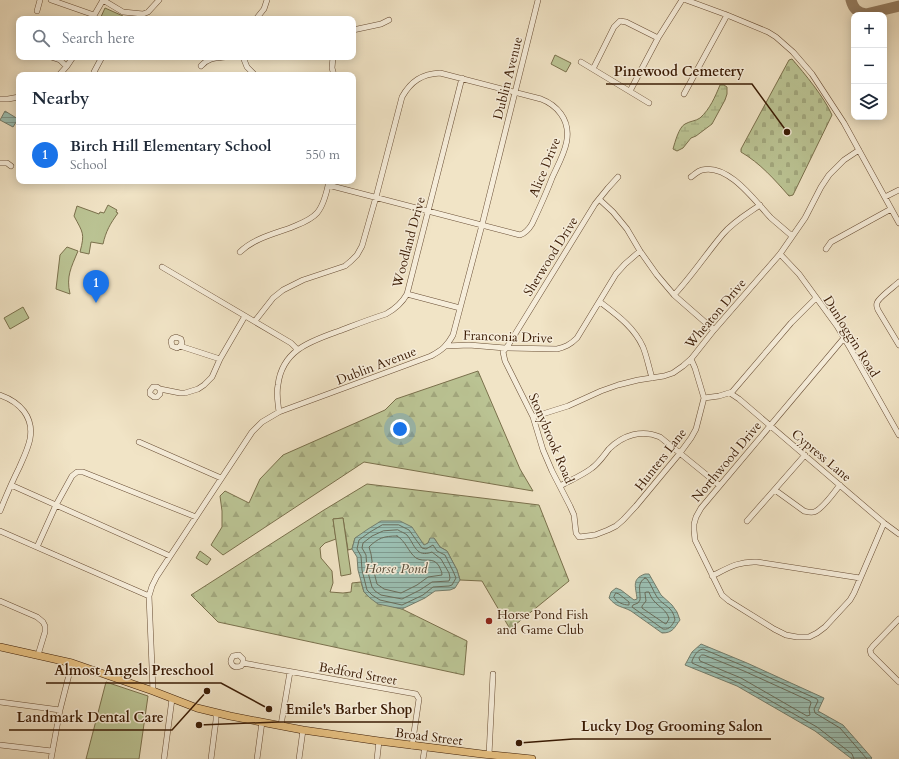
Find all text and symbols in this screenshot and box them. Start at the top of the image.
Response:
map controls [851,12,887,120]
button: + [851,12,887,48]
search box [16,16,356,60]
icon: search [30,27,52,49]
text: Search here [62,28,135,48]
street label: Dublin Avenue [489,35,527,121]
button: − [851,48,887,84]
callout: Pinewood Cemetery [606,58,752,84]
text: Pinewood Cemetery [614,62,744,81]
button: layers [851,84,887,120]
text: Nearby [32,87,89,110]
street label: Alice Drive [525,135,565,200]
text: Birch Hill Elementary School [70,136,271,156]
text: 1 [42,146,48,164]
text: 550 m [306,146,340,164]
text: School [70,156,107,174]
street label: Woodland Drive [388,195,430,291]
street label: Sherwood Drive [519,213,583,300]
pin: 1 [83,270,109,303]
street label: Wheaton Drive [680,275,751,353]
street label: Dunloggin Road [819,292,883,381]
street label: Franconia Drive [463,326,553,348]
street label: Dublin Avenue [334,342,419,390]
street label: Stonybrook Road [524,390,578,486]
street label: Northwood Drive [688,417,766,506]
your location [390,419,410,439]
street label: Hunters Lane [631,425,691,495]
street label: Cypress Lane [787,425,855,486]
water label: Horse Pond [364,559,429,578]
place label: Horse Pond Fish and Game Club [497,606,588,639]
marker: Horse Pond Fish and Game Club [484,616,494,626]
callout: Almost Angels Preschool [46,657,221,683]
street label: Bedford Street [317,658,398,690]
text: Almost Angels Preschool [54,661,214,680]
callout: Emile's Barber Shop [278,696,421,722]
text: Emile's Barber Shop [286,700,412,719]
callout: Landmark Dental Care [9,704,172,730]
text: Landmark Dental Care [16,708,164,727]
callout: Lucky Dog Grooming Salon [573,713,771,739]
text: Lucky Dog Grooming Salon [581,717,763,736]
street label: Broad Street [394,724,464,750]

